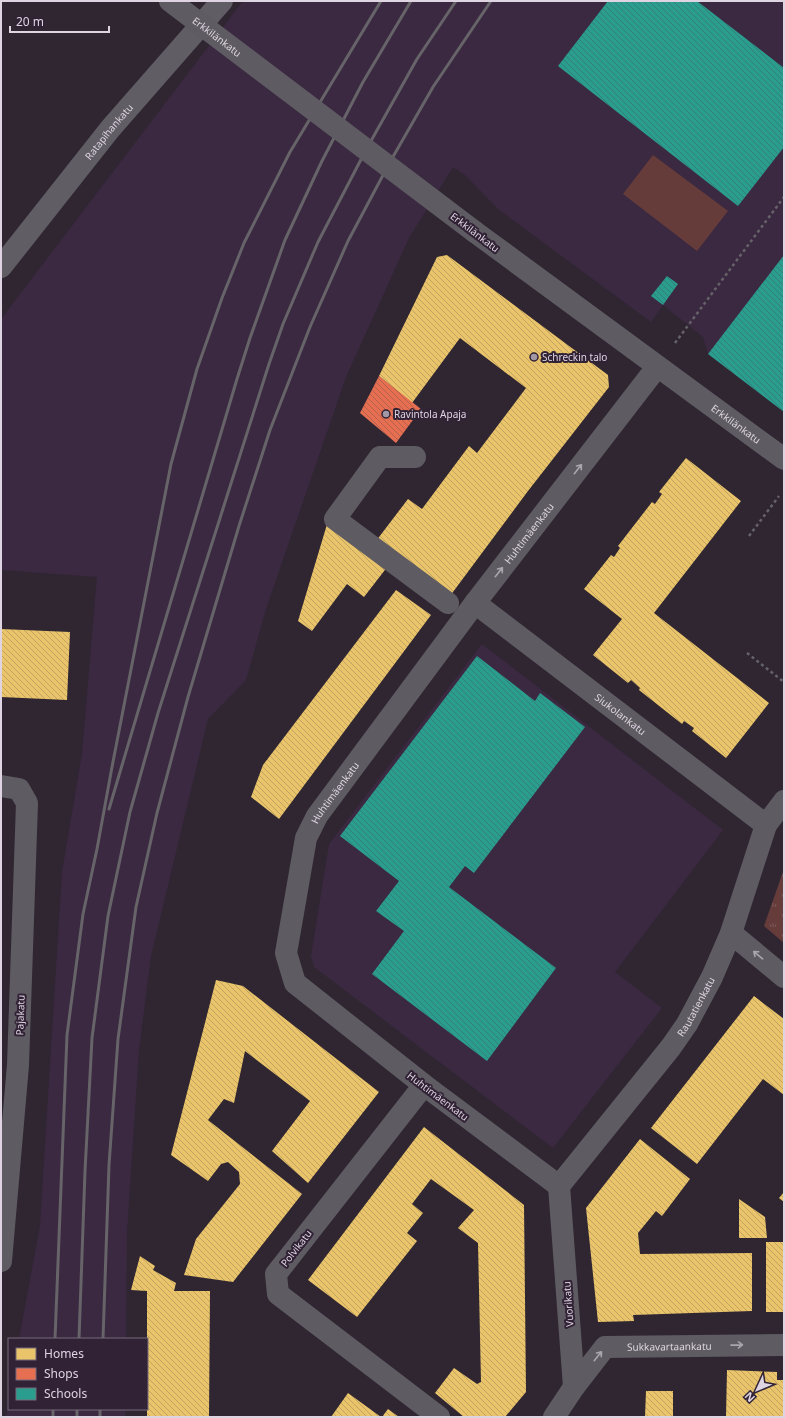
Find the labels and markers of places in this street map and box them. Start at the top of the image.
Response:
place label: Schreckin talo [542,350,607,364]
marker: Schreckin talo [529,352,539,362]
place label: Ravintola Apaja [394,407,466,421]
marker: Ravintola Apaja [381,409,391,419]

